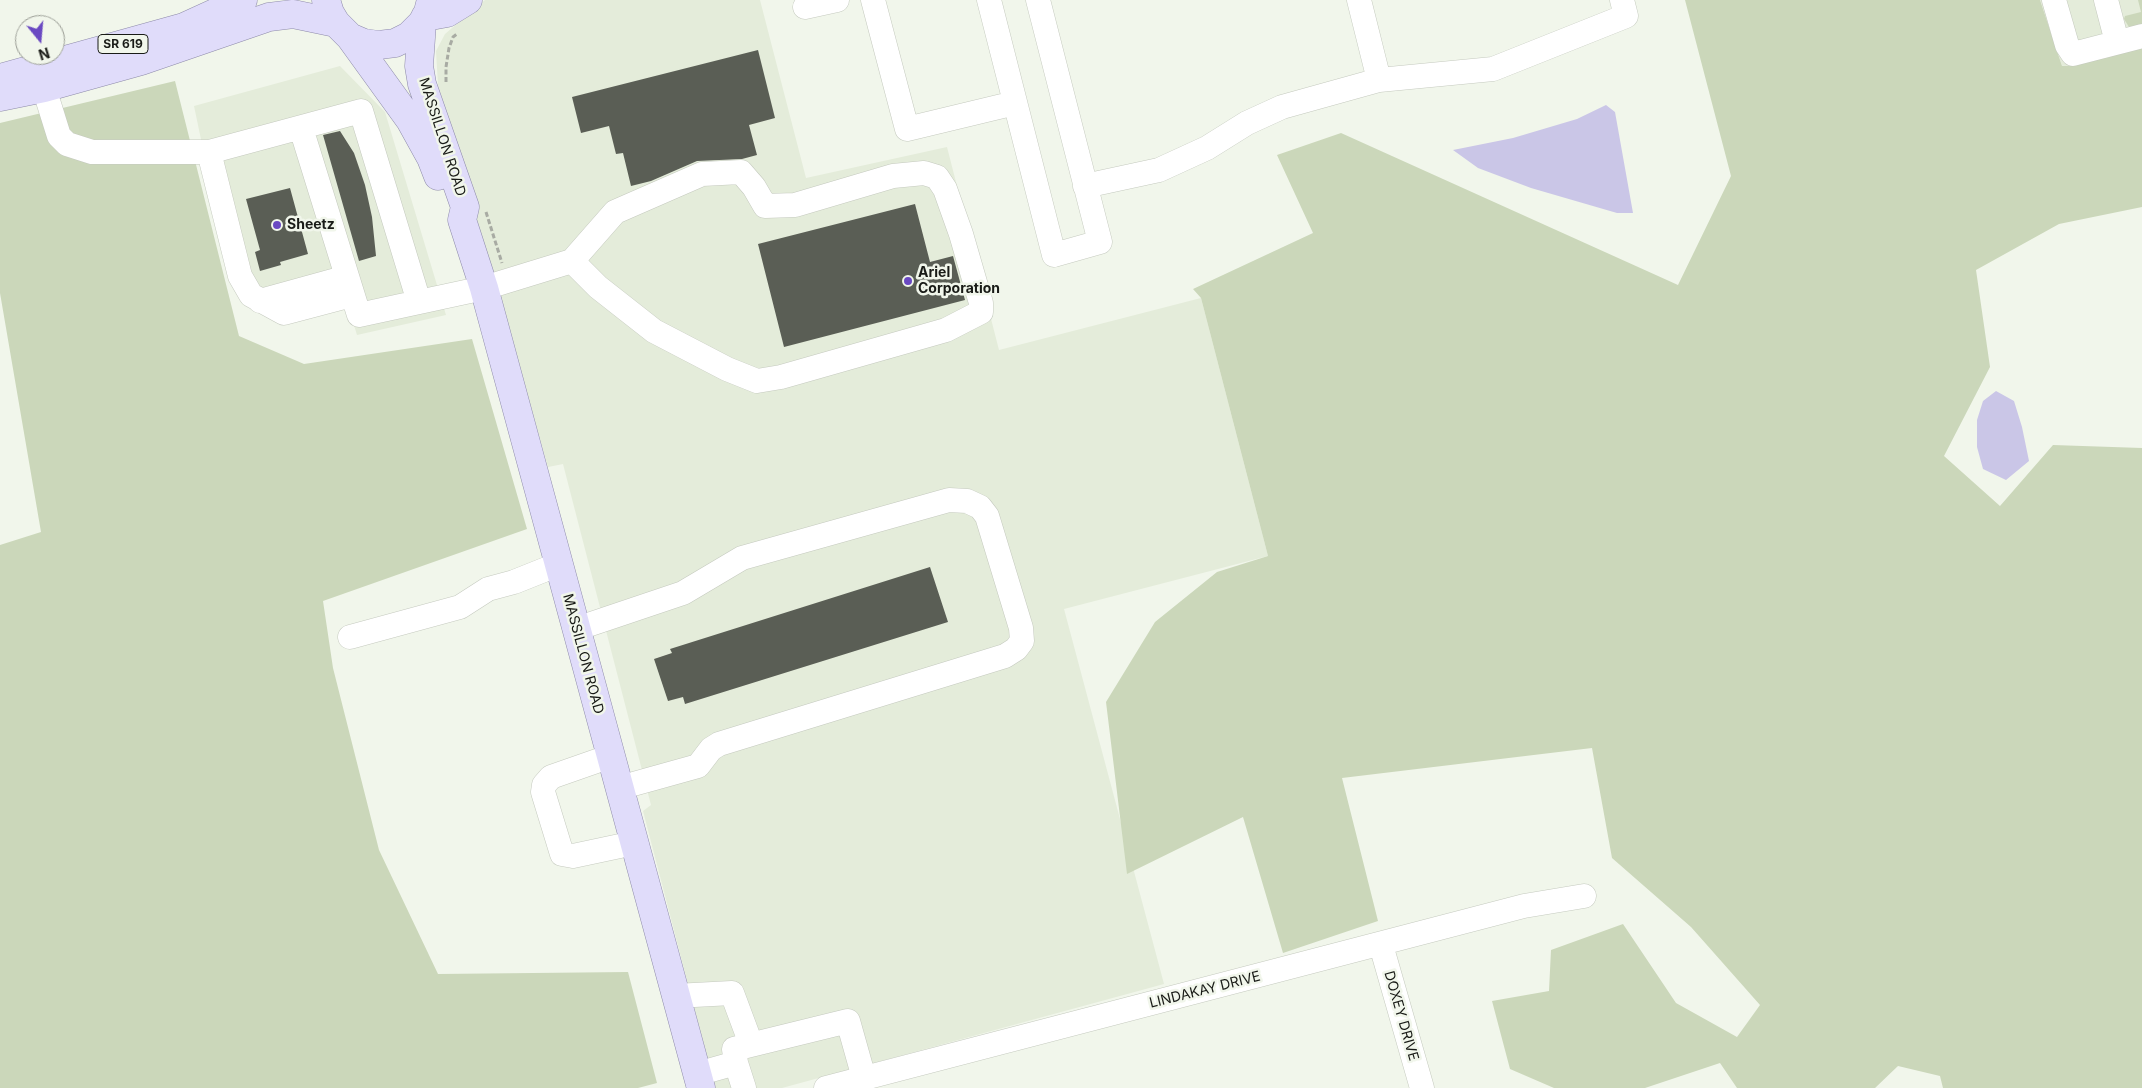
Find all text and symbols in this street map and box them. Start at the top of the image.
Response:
north arrow [15,15,65,65]
road number: SR 619 [98,34,148,54]
text: N [37,44,52,64]
street label: MASSILLON ROAD [415,76,469,198]
place label: Sheetz [287,217,335,233]
marker: Sheetz [271,219,283,231]
place label: Ariel Corporation [918,265,1000,298]
marker: Ariel Corporation [902,275,914,287]
street label: MASSILLON ROAD [559,592,607,716]
street label: LINDAKAY DRIVE [1148,968,1262,1012]
street label: DOXEY DRIVE [1380,969,1422,1063]

